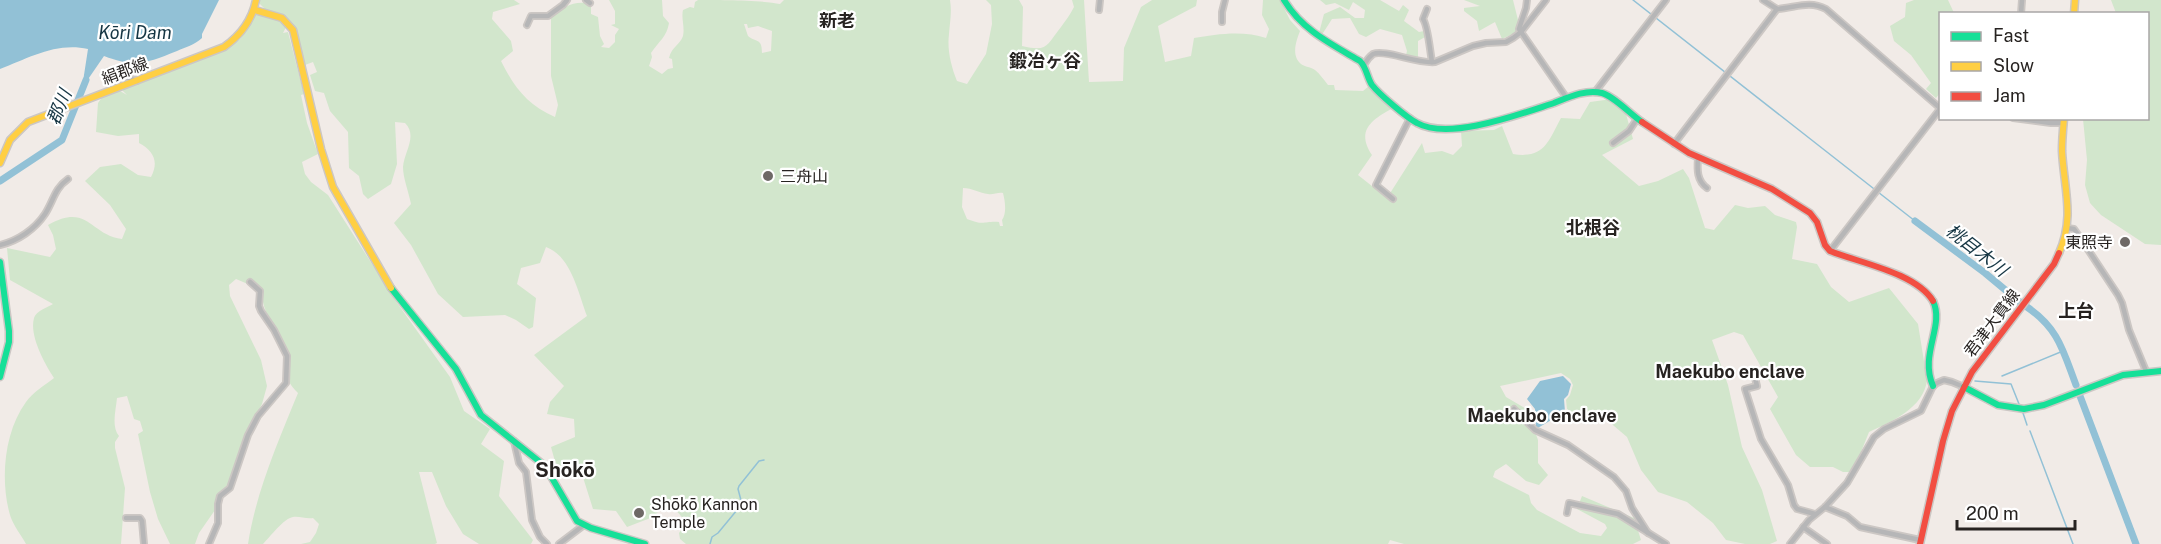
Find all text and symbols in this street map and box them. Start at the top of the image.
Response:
district label: 新老 [819,10,855,31]
legend [1939,12,2149,120]
water label: Kōri Dam [98,22,172,43]
text: Fast [1993,25,2029,46]
district label: 鍛冶ヶ谷 [1009,50,1081,71]
street label: 絹郡線 [99,54,151,88]
text: Slow [1993,55,2034,76]
water label: 郡川 [43,85,76,128]
text: Jam [1993,85,2026,106]
place label: 三舟山 [780,167,828,186]
marker: 三舟山 [761,169,775,183]
district label: 北根谷 [1566,217,1620,238]
water label: 桃目木川 [1942,220,2013,282]
place label: 東照寺 [2065,233,2113,252]
marker: 東照寺 [2118,235,2132,249]
street label: 君津大貫線 [1960,285,2024,361]
district label: 上台 [2058,300,2094,321]
district label: Maekubo enclave [1655,361,1805,382]
district label: Maekubo enclave [1467,405,1617,426]
district label: Shōkō [535,458,595,482]
scale bar [1957,493,2076,531]
place label: Shōkō Kannon Temple [651,495,758,532]
text: 200 m [1966,503,2019,524]
marker: Shōkō Kannon Temple [632,506,646,520]

